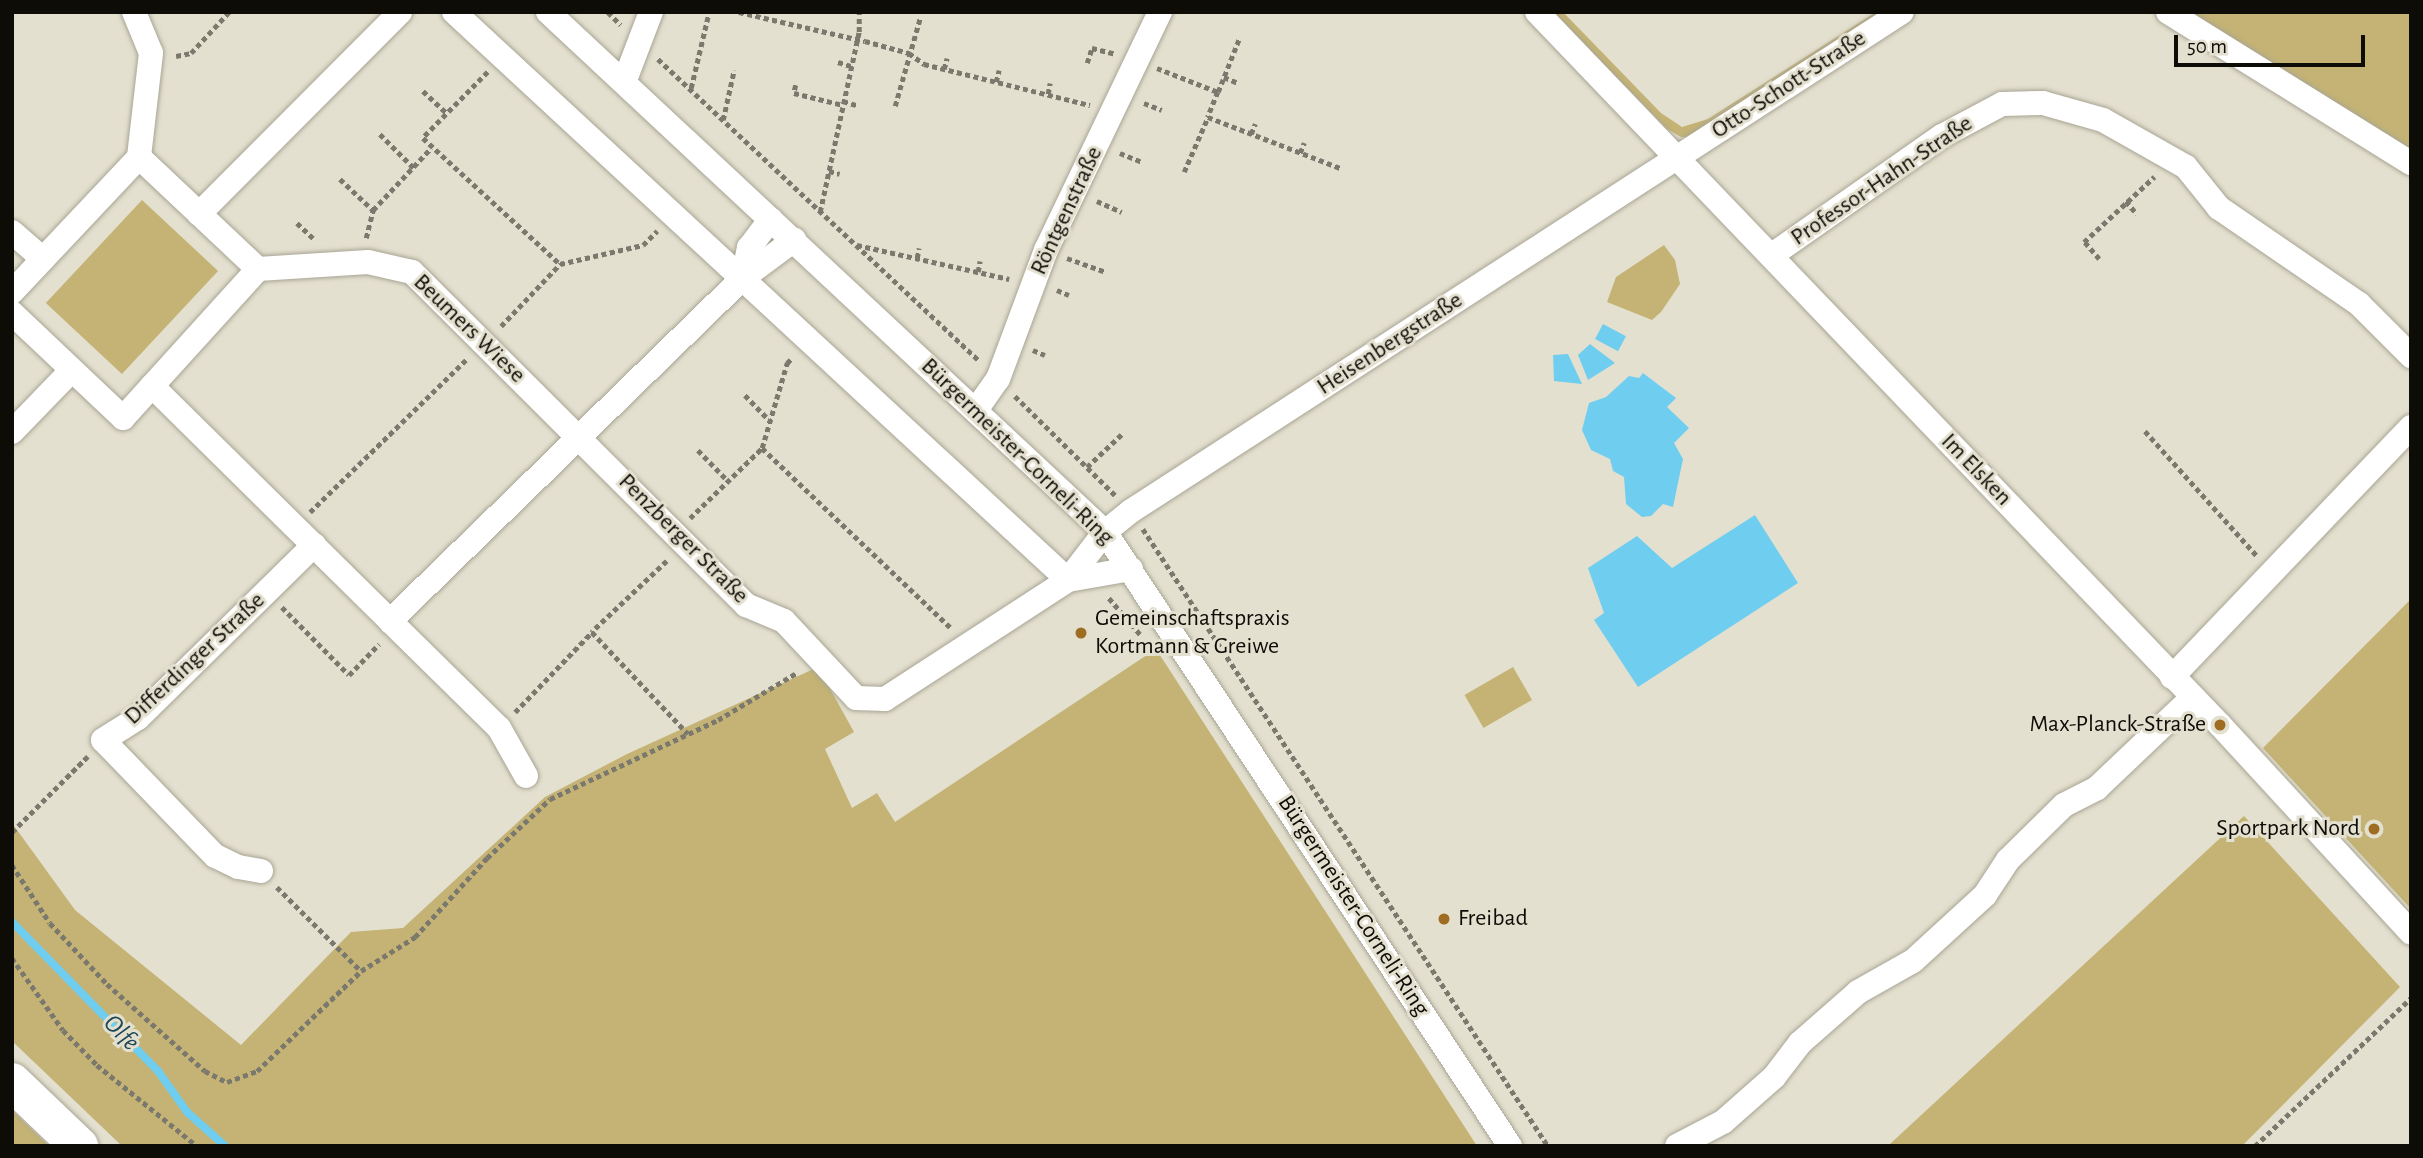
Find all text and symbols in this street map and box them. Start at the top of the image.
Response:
scale bar [2178,21,2369,65]
street label: Otto-Schott-Straße [1707,24,1871,146]
text: 50 m [2187,36,2227,57]
street label: Professor-Hahn-Straße [1786,110,1978,252]
street label: Röntgenstraße [1025,142,1109,280]
street label: Beumers Wiese [407,268,531,390]
street label: Heisenbergstraße [1312,286,1468,402]
street label: Bürgermeister-Corneli-Ring [915,352,1119,552]
street label: Im Elsken [1934,428,2018,512]
street label: Penzberger Straße [612,468,754,610]
street label: Differdinger Straße [119,587,271,731]
place label: Gemeinschaftspraxis Kortmann & Greiwe [1095,605,1290,661]
marker: Gemeinschaftspraxis Kortmann & Greiwe [1073,625,1089,641]
place label: Max-Planck-Straße [2029,711,2206,739]
marker: Max-Planck-Straße [2212,717,2228,733]
street label: Bürgermeister-Corneli-Ring [1271,790,1435,1022]
place label: Sportpark Nord [2216,815,2360,843]
marker: Sportpark Nord [2366,821,2382,837]
place label: Freibad [1458,905,1528,933]
marker: Freibad [1436,911,1452,927]
water label: Olfe [96,1008,146,1058]

